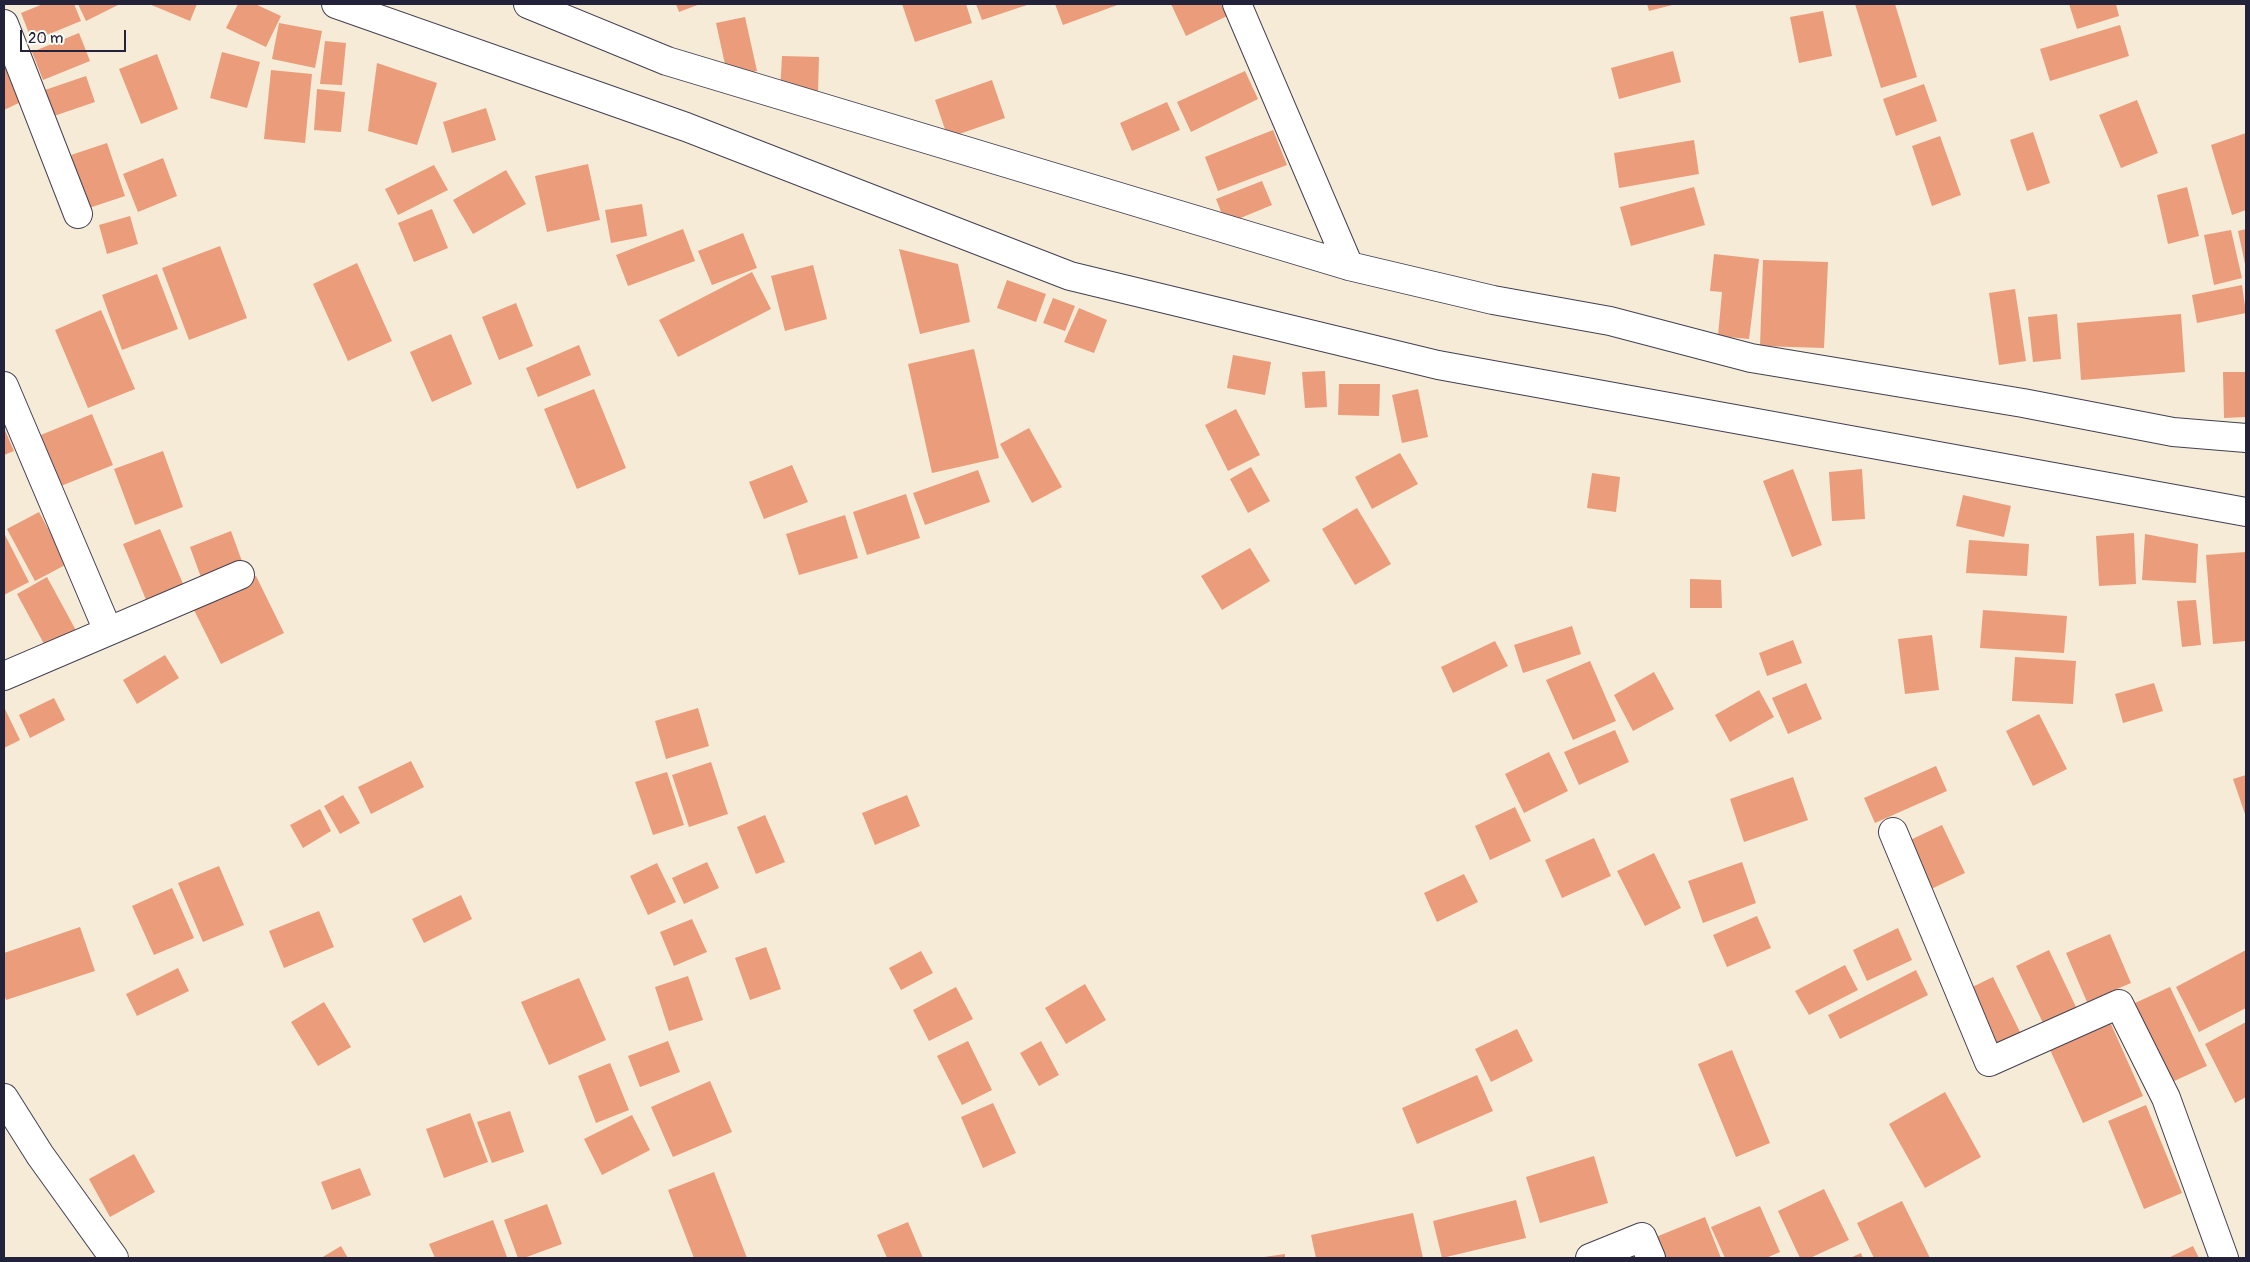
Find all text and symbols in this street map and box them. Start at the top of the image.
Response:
scale bar [22,20,129,52]
text: 20 m [28,29,63,48]

